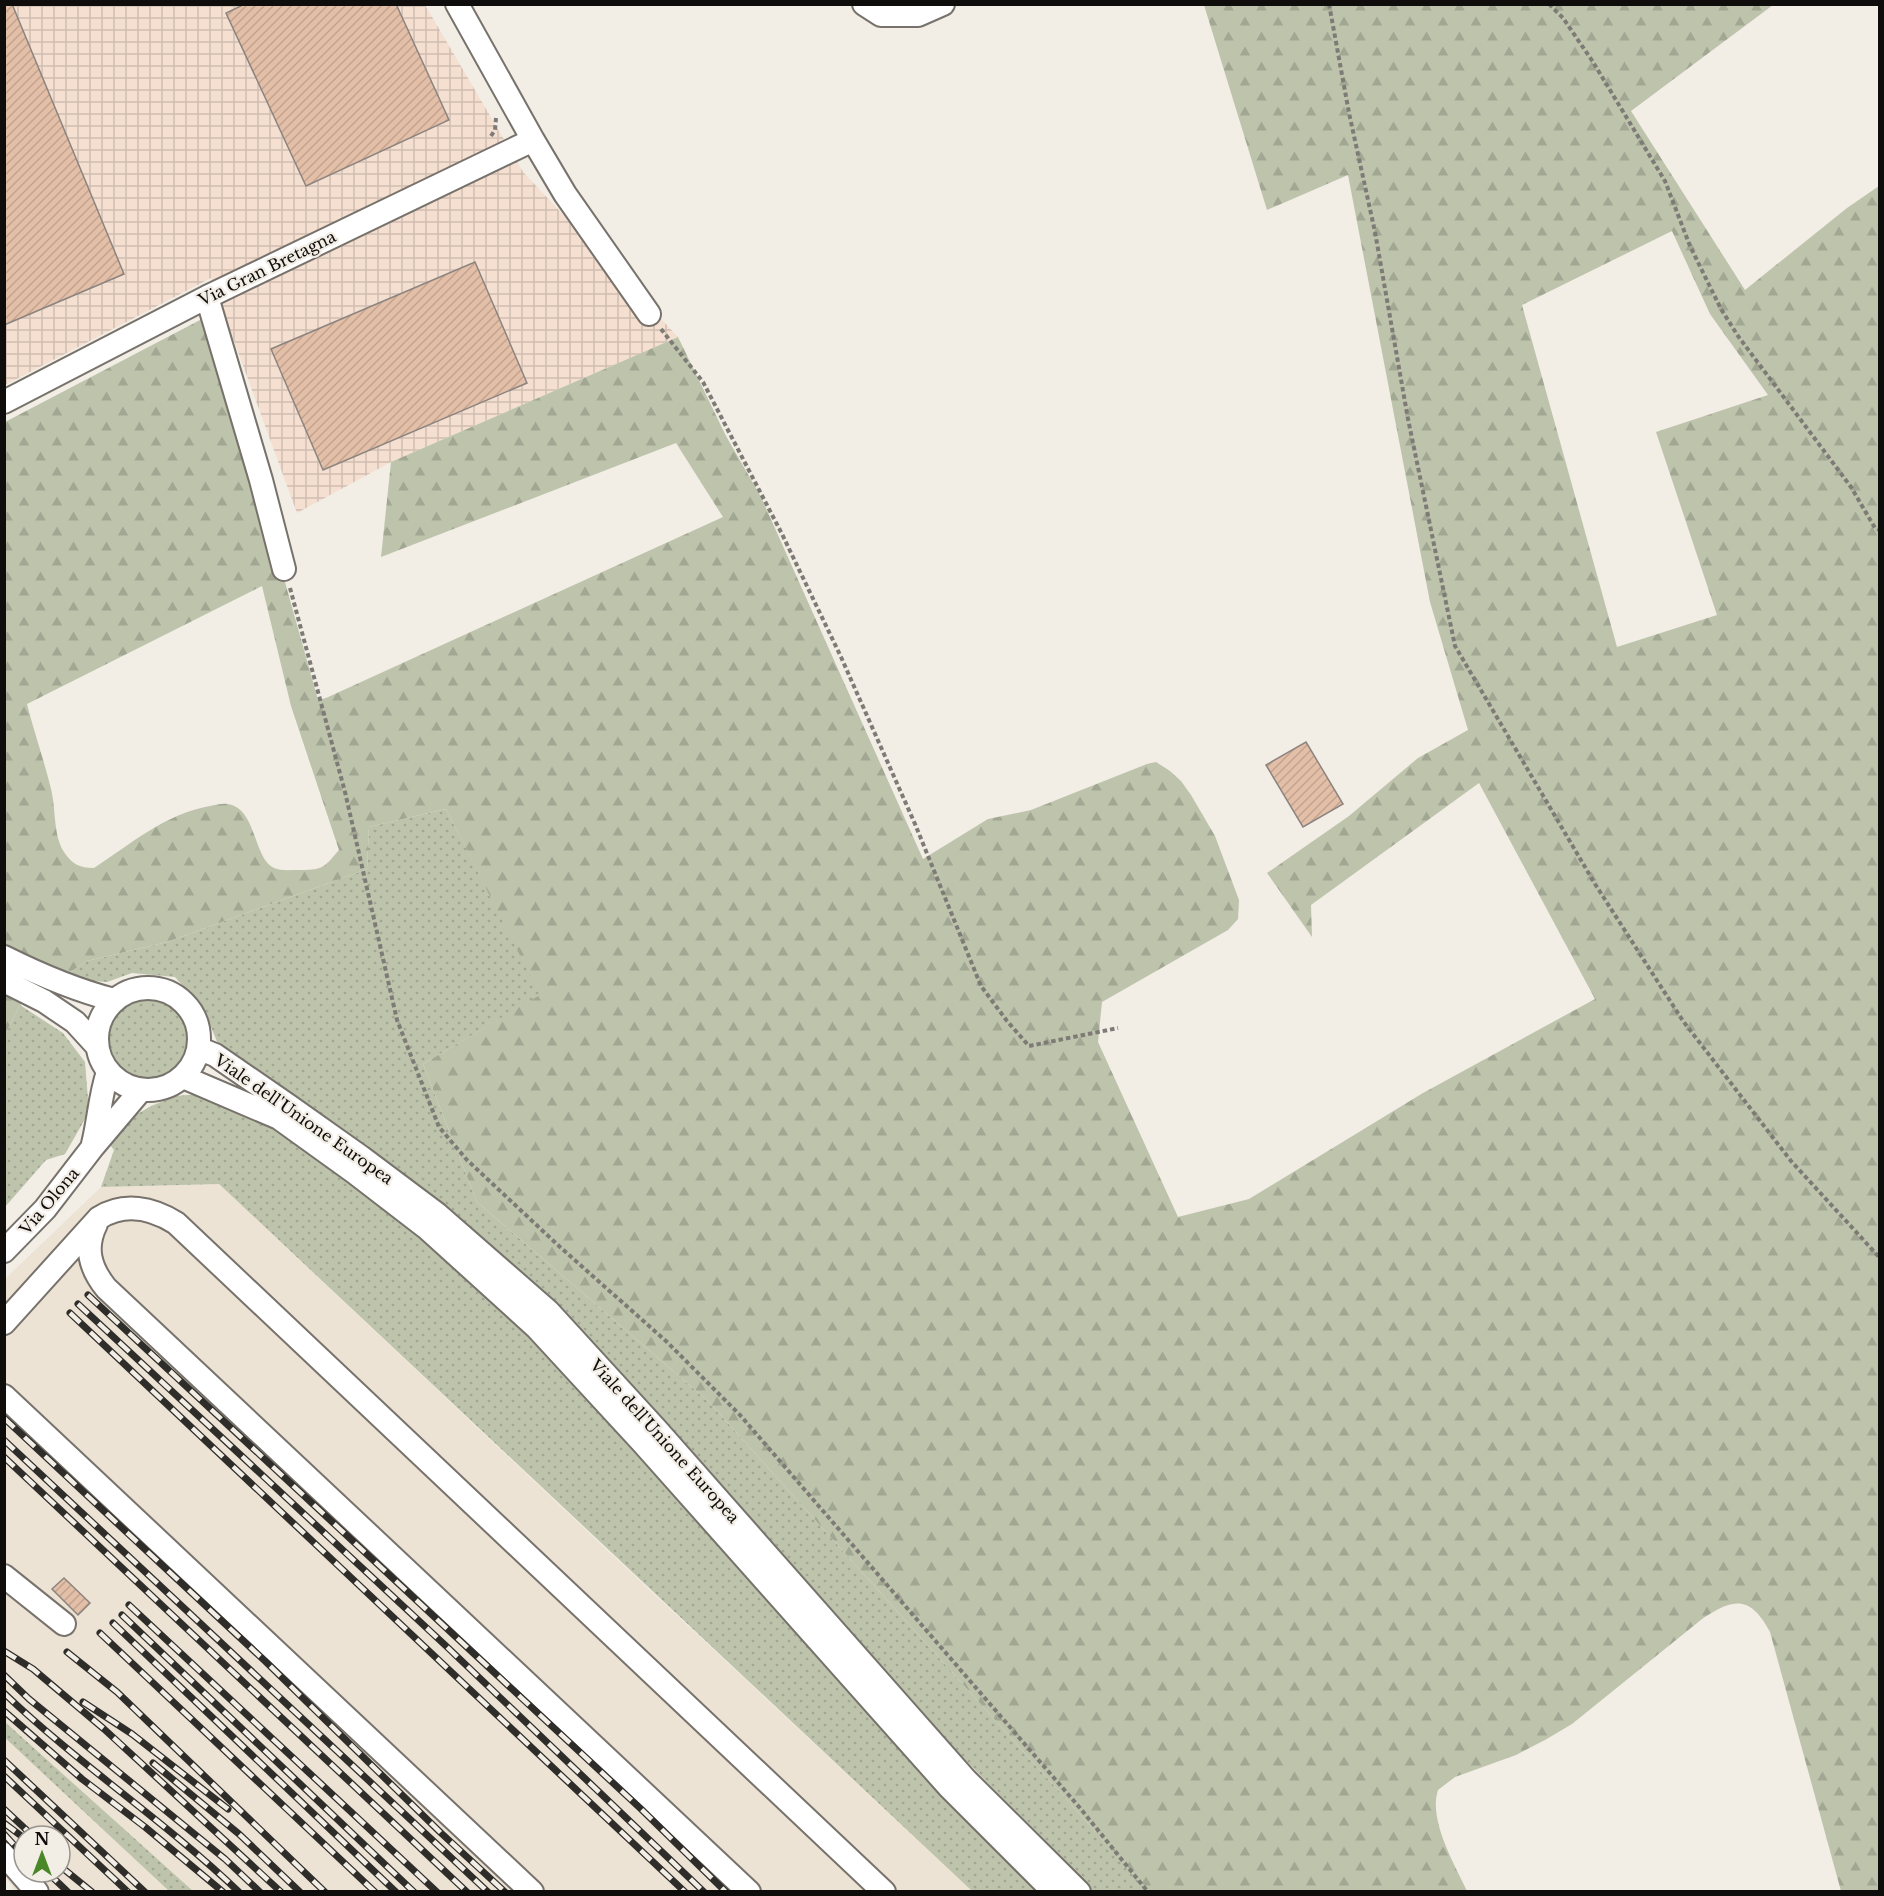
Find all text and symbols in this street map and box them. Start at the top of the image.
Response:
street label: Via Gran Bretagna [194,226,339,310]
street label: Viale dell'Unione Europea [210,1049,397,1189]
street label: Via Olona [14,1163,83,1239]
street label: Viale dell'Unione Europea [585,1354,744,1527]
north arrow [12,1824,72,1884]
text: N [34,1829,50,1849]

